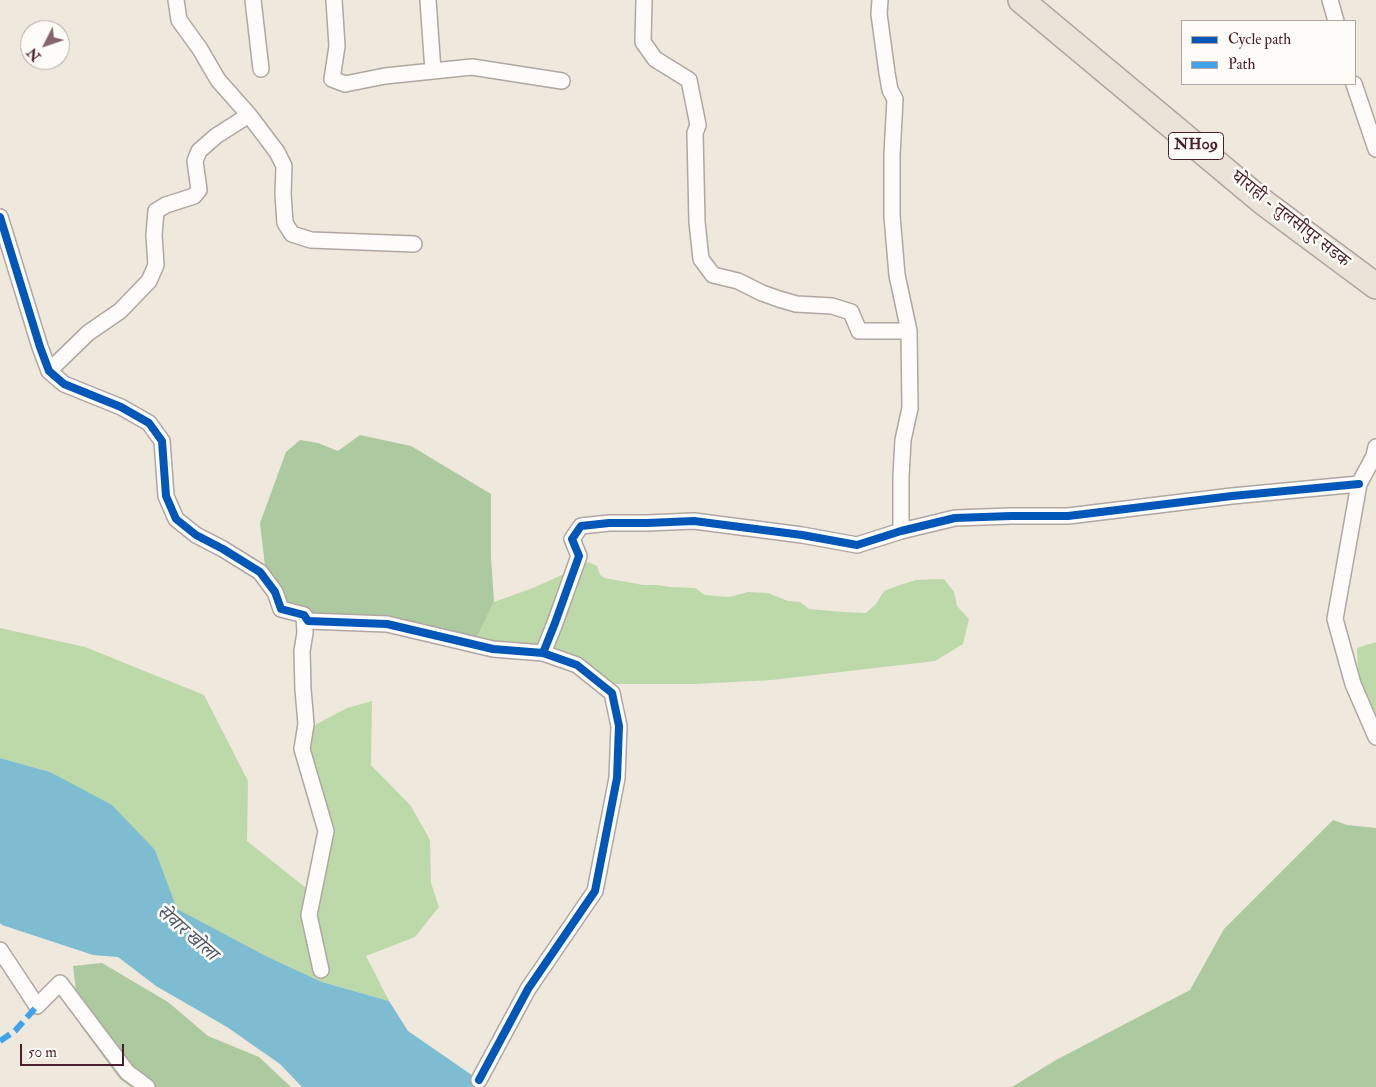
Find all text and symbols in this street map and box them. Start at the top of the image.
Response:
north arrow [20,20,70,70]
legend [1181,20,1356,85]
text: Cycle path [1228,30,1291,49]
text: N [24,44,45,65]
text: Path [1228,55,1255,74]
road number: NH09 [1168,132,1224,160]
street label: घोराही - तुलसीपुर सडक [1226,167,1354,273]
water label: सेवार खोला [151,901,221,967]
scale bar [22,1034,126,1066]
text: 50 m [28,1043,57,1062]

